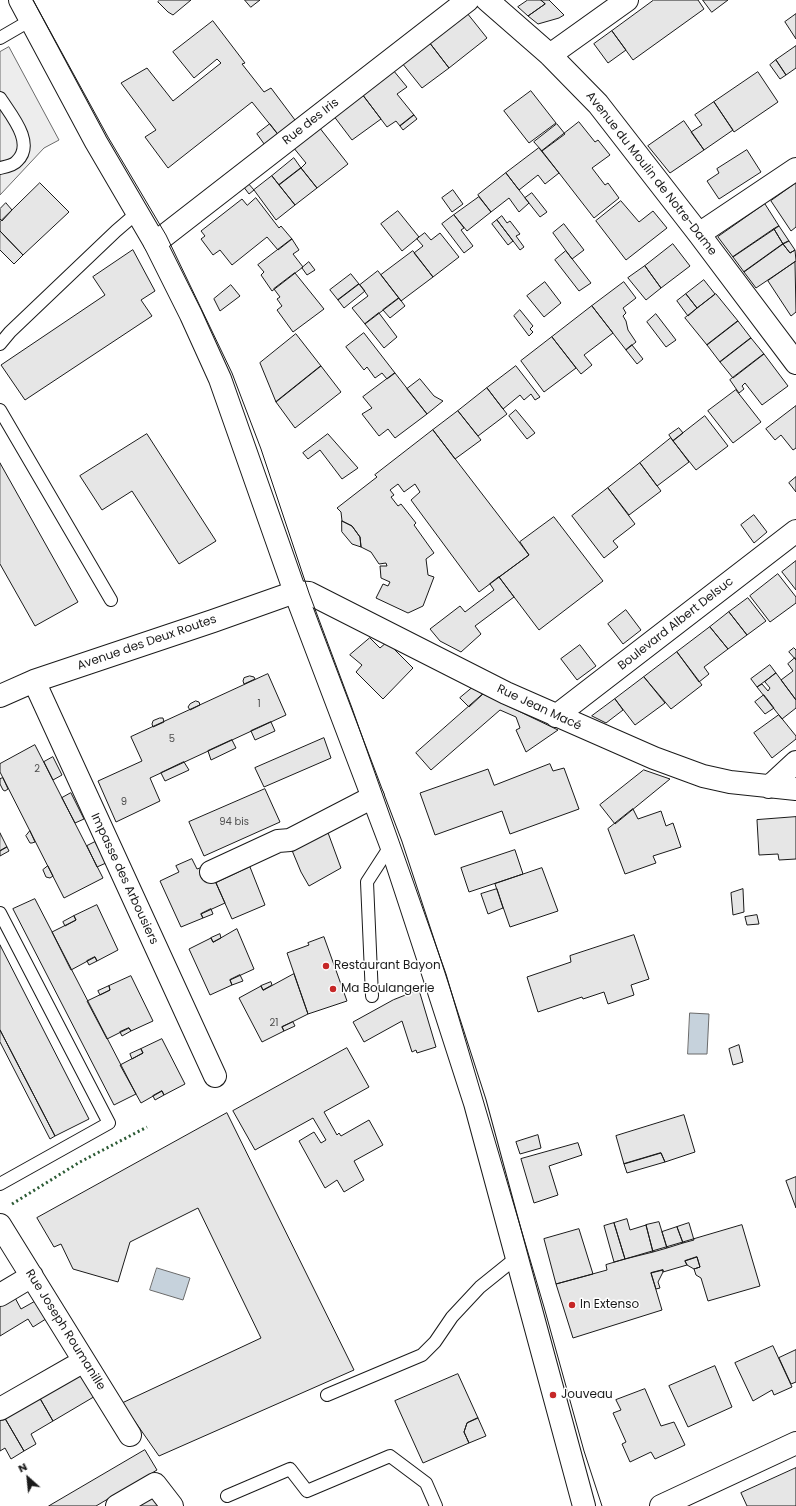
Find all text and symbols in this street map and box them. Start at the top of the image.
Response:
street label: Avenue du Moulin de Notre-Dame [583,89,719,259]
street label: Rue des Iris [280,96,342,148]
street label: Boulevard Albert Delsuc [615,574,737,674]
street label: Avenue des Deux Routes [75,612,219,674]
street label: Rue Jean Macé [494,682,584,734]
house number: 1 [257,698,261,710]
house number: 5 [169,733,175,745]
house number: 2 [34,763,40,775]
house number: 9 [121,796,127,808]
street label: Impasse des Arbousiers [87,811,161,947]
house number: 94 bis [219,816,249,828]
place label: Restaurant Bayon [334,959,441,973]
marker: Restaurant Bayon [321,961,331,971]
place label: Ma Boulangerie [341,982,435,996]
marker: Ma Boulangerie [328,984,338,994]
house number: 21 [270,1017,278,1029]
street label: Rue Joseph Roumanille [22,1267,108,1393]
place label: In Extenso [580,1298,639,1312]
marker: In Extenso [567,1300,577,1310]
place label: Jouveau [561,1388,613,1402]
marker: Jouveau [548,1390,558,1400]
north arrow [8,1458,48,1498]
text: N [15,1458,30,1476]

